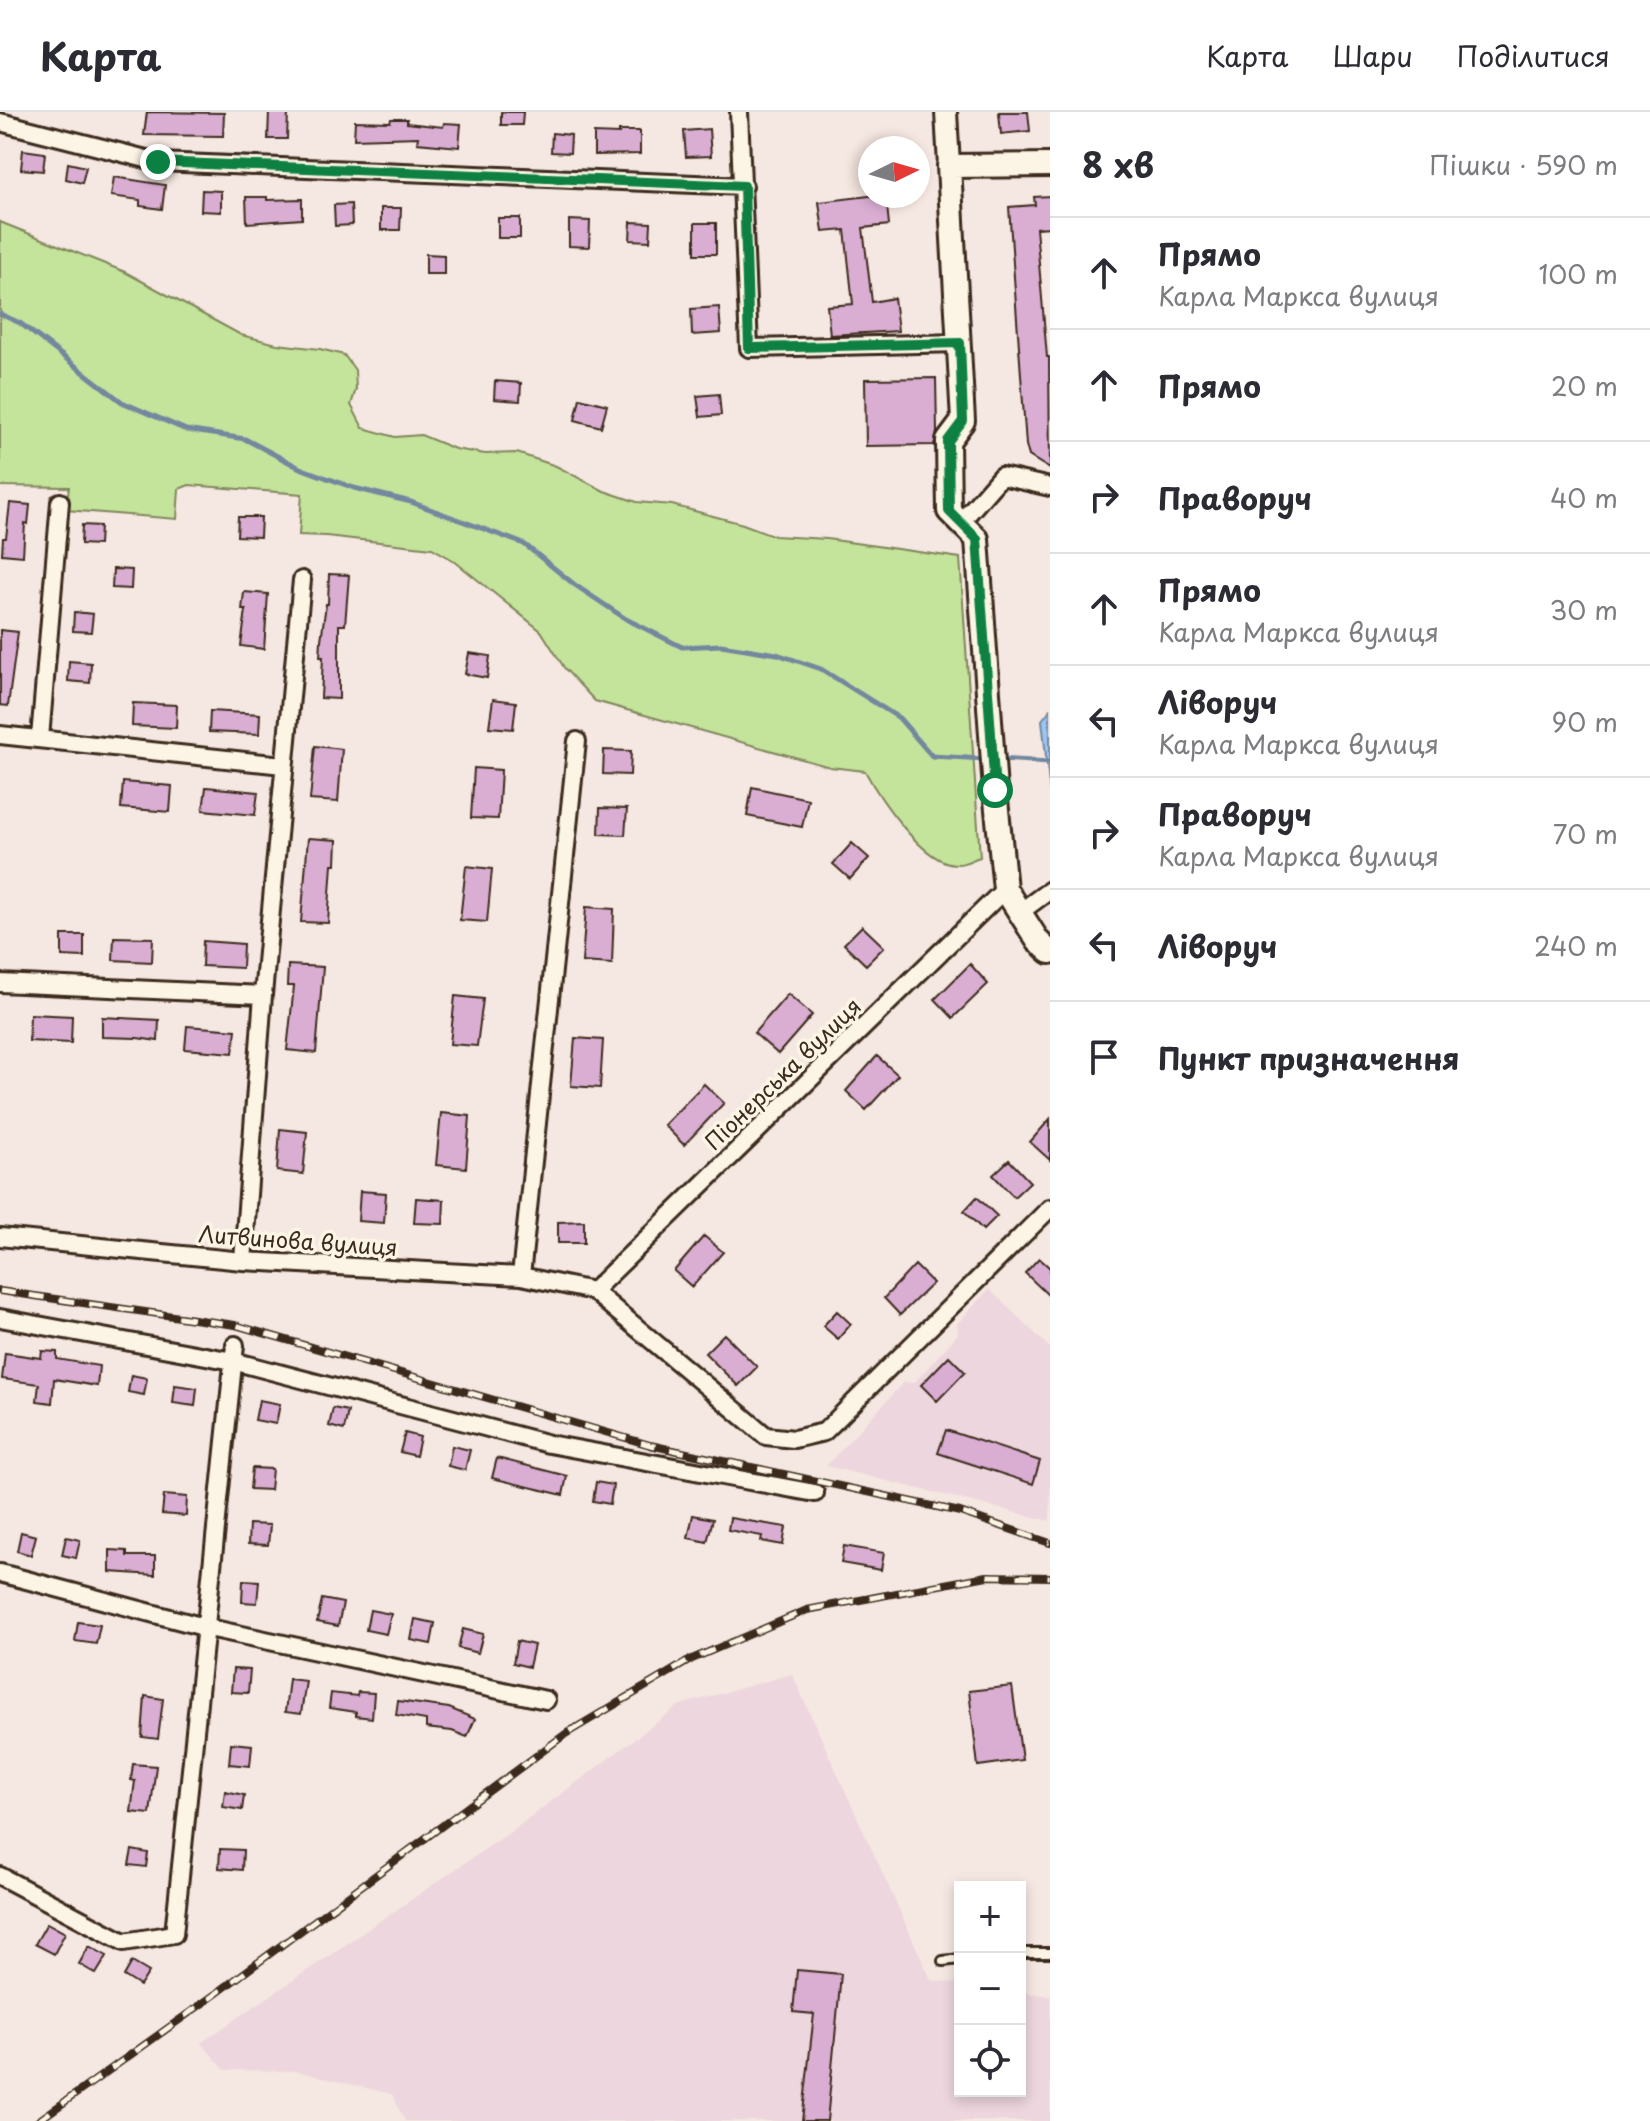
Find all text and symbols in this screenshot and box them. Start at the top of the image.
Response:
text: Карта [40,27,162,84]
text: Карта [1206,34,1288,77]
text: Шари [1332,34,1413,77]
text: Поділитися [1457,34,1610,77]
north arrow [858,136,930,208]
text: 8 хв [1082,138,1154,190]
route end [140,144,176,180]
text: Пішки · 590 m [1429,145,1618,184]
text: Прямо [1158,231,1261,276]
icon: ahead [1082,251,1126,295]
text: 100 m [1538,254,1618,293]
text: Карла Маркса вулиця [1158,276,1439,315]
icon: ahead [1082,363,1126,407]
text: Прямо [1158,363,1261,408]
text: 20 m [1551,366,1618,405]
icon: right [1082,475,1126,519]
text: Праворуч [1158,475,1312,520]
text: 40 m [1550,478,1618,517]
text: Прямо [1158,567,1261,612]
icon: ahead [1082,587,1126,631]
text: 30 m [1550,590,1618,629]
text: Карла Маркса вулиця [1158,612,1439,651]
text: Ліворуч [1158,679,1277,724]
icon: left [1082,699,1126,743]
text: 90 m [1551,702,1618,741]
text: Карла Маркса вулиця [1158,724,1439,763]
route start [977,772,1013,808]
text: Праворуч [1158,791,1312,836]
icon: right [1082,811,1126,855]
text: 70 m [1553,814,1618,853]
text: Карла Маркса вулиця [1158,836,1439,875]
icon: left [1082,923,1126,967]
text: Ліворуч [1158,923,1277,968]
text: 240 m [1534,926,1618,965]
street label: Піонерська вулиця [696,989,868,1156]
icon: arrive [1082,1035,1126,1079]
text: Пункт призначення [1158,1035,1459,1080]
street label: Литвинова вулиця [198,1216,399,1263]
map controls [954,1881,1026,2097]
button: + [954,1881,1026,1953]
button: − [954,1953,1026,2025]
button: locate [954,2025,1026,2097]

